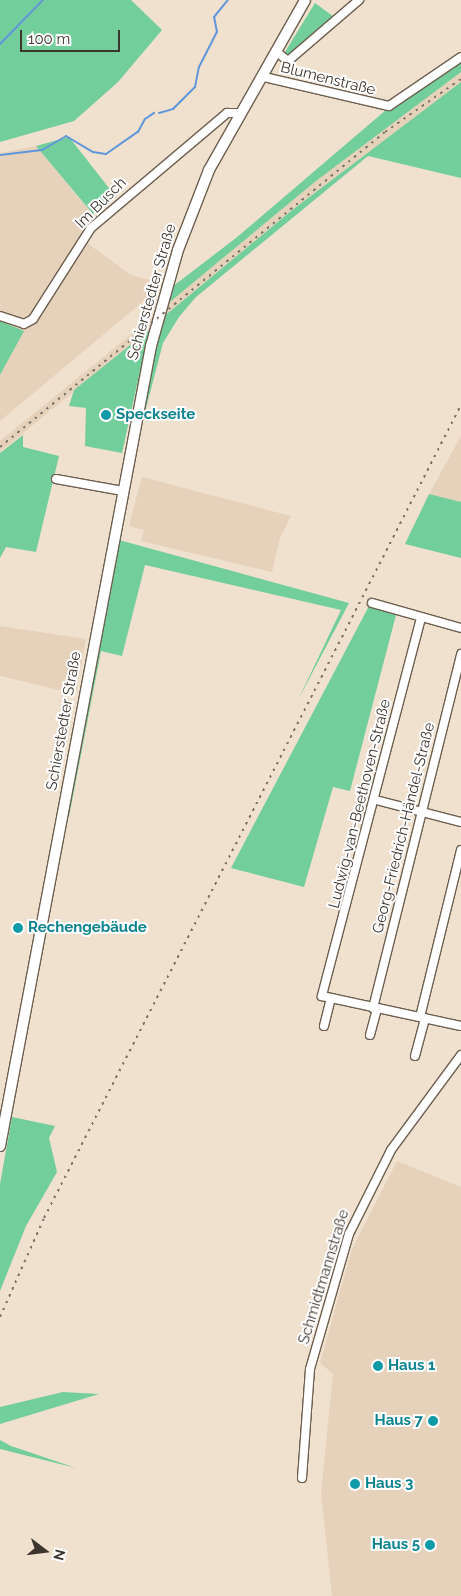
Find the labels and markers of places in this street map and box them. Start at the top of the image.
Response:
place label: Speckseite [116,406,195,424]
marker: Speckseite [100,409,112,421]
place label: Rechengebäude [28,919,147,937]
marker: Rechengebäude [12,922,24,934]
place label: Haus 1 [388,1357,435,1375]
marker: Haus 1 [372,1360,384,1372]
place label: Haus 7 [375,1412,423,1430]
marker: Haus 7 [427,1415,439,1427]
place label: Haus 3 [365,1475,413,1493]
marker: Haus 3 [349,1478,361,1490]
place label: Haus 5 [372,1536,420,1554]
marker: Haus 5 [424,1539,436,1551]

